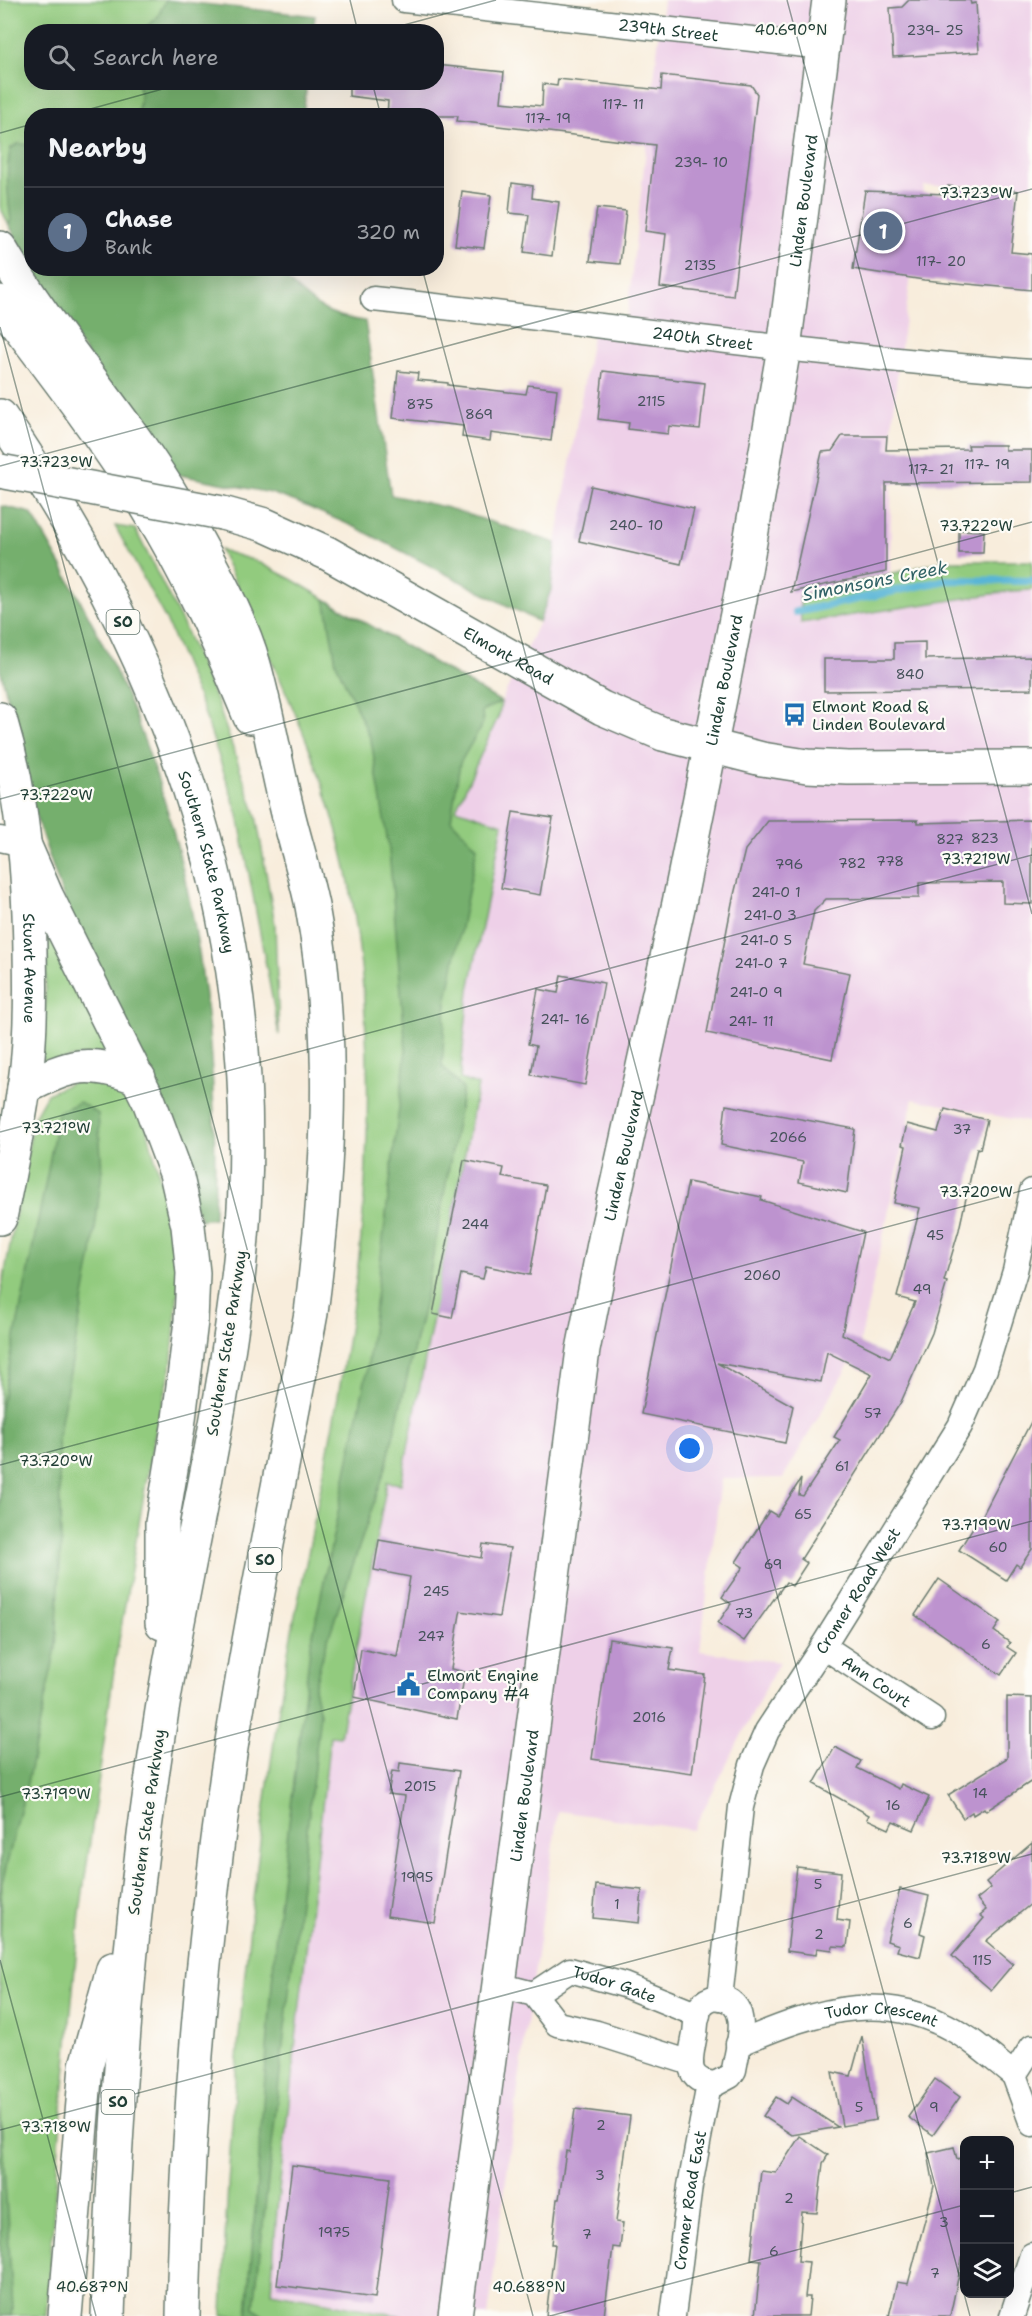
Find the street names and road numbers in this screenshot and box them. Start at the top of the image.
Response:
street label: 239th Street [617,14,720,46]
street label: Linden Boulevard [785,133,823,268]
street label: 240th Street [651,322,754,355]
road number: SO [106,610,140,634]
street label: Linden Boulevard [701,613,748,748]
street label: Elmont Road [459,622,557,690]
street label: Southern State Parkway [173,768,240,955]
street label: Stuart Avenue [18,913,41,1024]
street label: Linden Boulevard [599,1088,648,1223]
street label: Southern State Parkway [201,1249,252,1438]
street label: Cromer Road West [811,1524,905,1658]
road number: SO [248,1548,282,1572]
street label: Ann Court [837,1651,915,1712]
street label: Southern State Parkway [123,1728,170,1917]
street label: Linden Boulevard [505,1728,544,1863]
street label: Tudor Gate [570,1961,660,2008]
street label: Tudor Crescent [823,1997,942,2032]
road number: SO [102,2090,134,2114]
street label: Cromer Road East [669,2129,711,2271]

